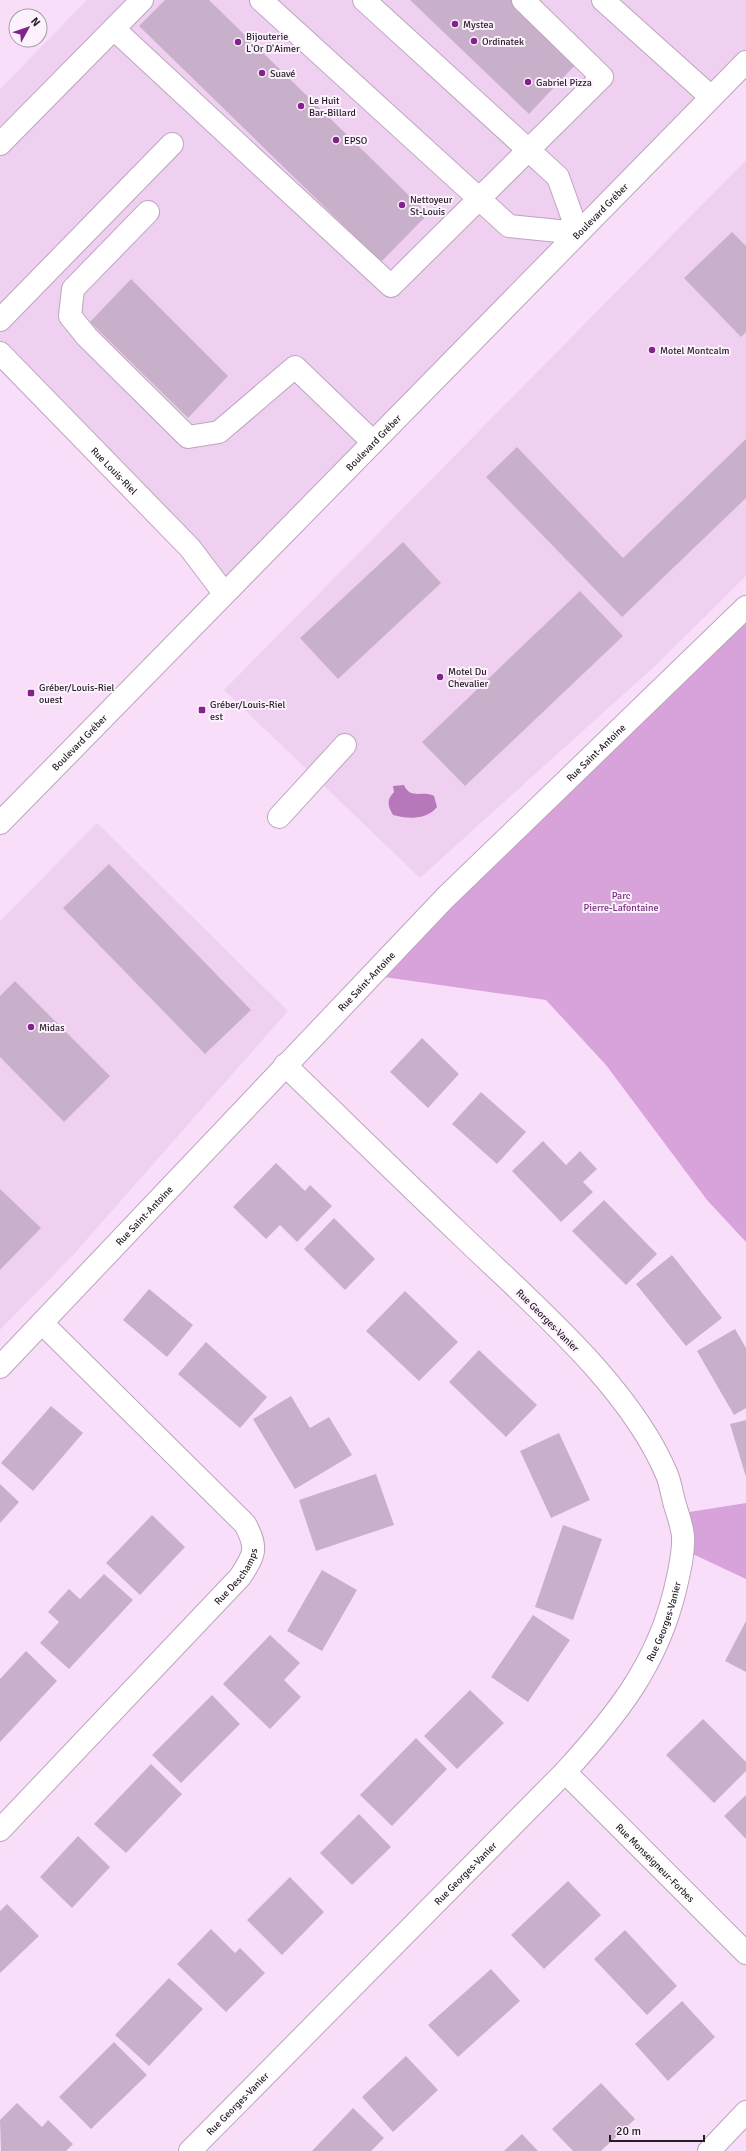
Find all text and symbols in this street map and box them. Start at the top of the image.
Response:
north arrow [8,8,48,48]
text: N [28,15,43,29]
marker: Mystea [450,19,460,29]
place label: Mystea [463,19,494,31]
place label: Bijouterie L'Or D'Aimer [246,31,300,55]
marker: Ordinatek [469,36,479,46]
place label: Ordinatek [482,36,524,48]
marker: Bijouterie L'Or D'Aimer [233,37,243,47]
marker: Suavé [257,68,267,78]
place label: Suavé [270,68,295,80]
marker: Gabriel Pizza [523,77,533,87]
place label: Gabriel Pizza [536,77,592,89]
place label: Le Huit Bar-Billard [309,95,356,119]
marker: Le Huit Bar-Billard [296,101,306,111]
marker: EPSO [331,135,341,145]
place label: EPSO [344,135,368,147]
street label: Boulevard Gréber [570,181,631,242]
place label: Nettoyeur St-Louis [410,194,453,218]
marker: Nettoyeur St-Louis [397,200,407,210]
marker: Motel Montcalm [647,345,657,355]
place label: Motel Montcalm [660,345,730,357]
street label: Boulevard Gréber [344,412,404,474]
street label: Rue Louis-Riel [88,445,139,497]
place label: Motel Du Chevalier [448,666,489,690]
marker: Motel Du Chevalier [435,672,445,682]
place label: Gréber/Louis-Riel ouest [39,682,114,706]
marker: Gréber/Louis-Riel ouest [26,688,36,698]
place label: Gréber/Louis-Riel est [210,699,285,723]
marker: Gréber/Louis-Riel est [197,705,207,715]
street label: Boulevard Gréber [50,712,110,774]
street label: Rue Saint-Antoine [564,722,628,784]
park label: Parc Pierre-Lafontaine [584,890,658,914]
street label: Rue Saint-Antoine [336,949,398,1014]
marker: Midas [26,1022,36,1032]
place label: Midas [39,1022,65,1034]
street label: Rue Saint-Antoine [113,1184,176,1248]
street label: Rue Georges-Vanier [513,1287,581,1355]
street label: Rue Deschamps [212,1547,260,1607]
street label: Rue Georges-Vanier [644,1580,684,1664]
street label: Rue Monseigneur-Forbes [613,1821,697,1905]
street label: Rue Georges-Vanier [432,1839,500,1908]
street label: Rue Georges-Vanier [204,2070,272,2138]
scale bar [610,2117,704,2143]
text: 20 m [616,2124,641,2139]

